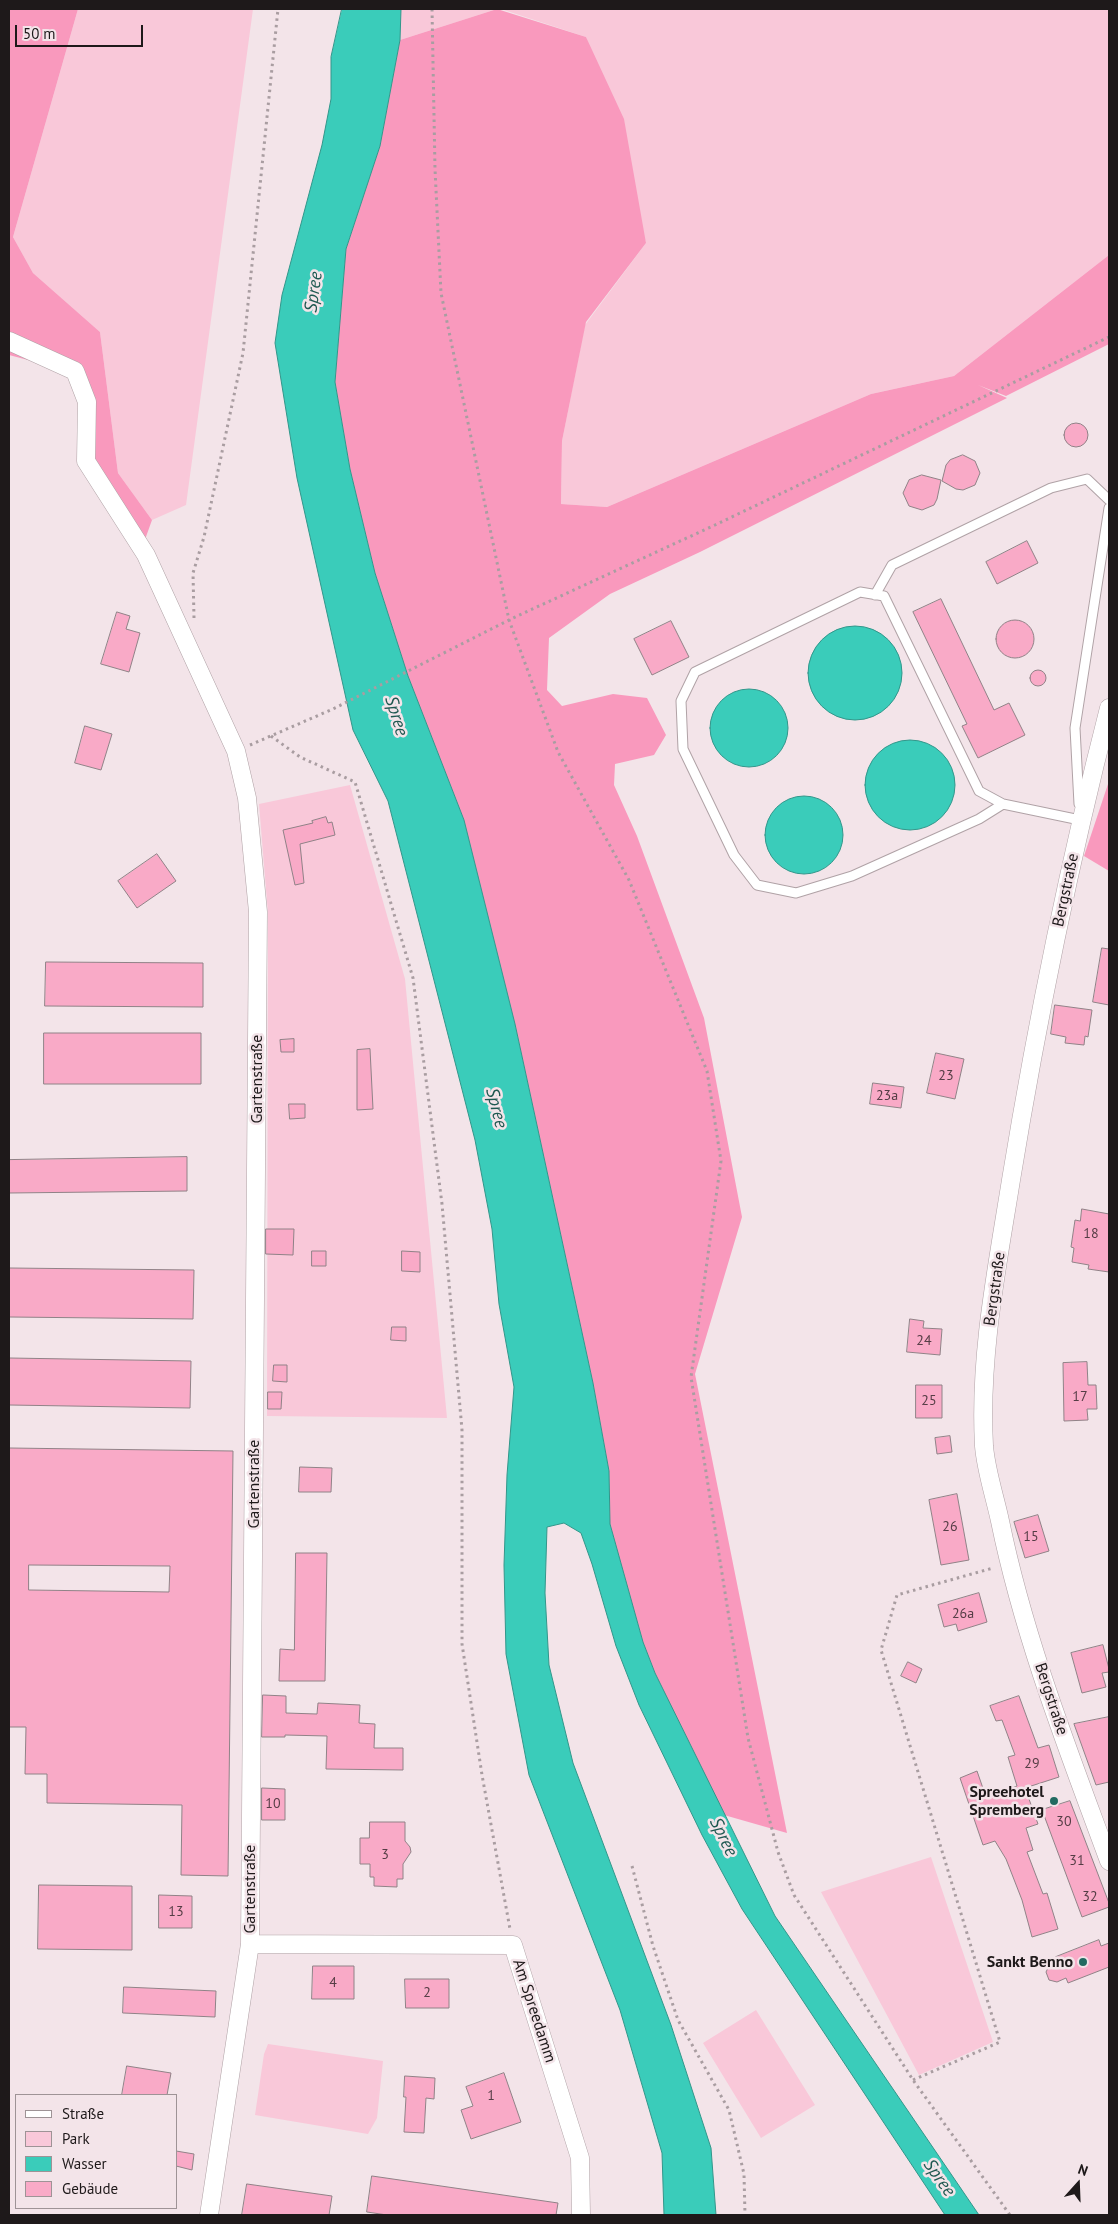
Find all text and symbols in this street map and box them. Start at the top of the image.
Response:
scale bar [18,15,145,47]
text: 50 m [23,24,56,43]
water label: Spree [300,270,328,314]
water label: Spree [380,693,412,739]
street label: Bergstraße [1049,851,1083,929]
street label: Gartenstraße [247,1035,267,1123]
house number: 23 [938,1068,954,1084]
water label: Spree [481,1086,511,1130]
house number: 23a [876,1088,898,1104]
house number: 18 [1083,1226,1099,1242]
street label: Bergstraße [980,1251,1010,1327]
house number: 24 [916,1333,932,1349]
house number: 17 [1072,1389,1088,1405]
house number: 25 [921,1393,937,1409]
street label: Gartenstraße [244,1440,264,1528]
house number: 26 [942,1519,958,1535]
house number: 15 [1023,1529,1039,1545]
house number: 26a [952,1606,974,1622]
street label: Bergstraße [1030,1661,1072,1737]
house number: 29 [1024,1756,1040,1772]
place label: Spreehotel Spremberg [969,1782,1044,1820]
marker: Spreehotel Spremberg [1048,1795,1060,1807]
house number: 10 [265,1796,281,1812]
water label: Spree [704,1814,742,1860]
house number: 30 [1056,1814,1072,1830]
street label: Gartenstraße [240,1845,260,1933]
house number: 3 [381,1847,389,1863]
house number: 31 [1069,1853,1085,1869]
house number: 32 [1082,1889,1098,1905]
house number: 13 [168,1904,184,1920]
place label: Sankt Benno [987,1952,1073,1972]
marker: Sankt Benno [1077,1956,1089,1968]
street label: Am Spreedamm [508,1957,560,2065]
house number: 4 [329,1975,337,1991]
house number: 2 [423,1985,431,2001]
house number: 1 [487,2088,495,2104]
legend [15,2094,178,2209]
text: Straße [62,2104,104,2123]
text: Park [62,2129,90,2148]
text: Wasser [62,2154,107,2173]
water label: Spree [918,2155,960,2201]
north arrow [1053,2159,1103,2209]
text: N [1076,2160,1091,2180]
text: Gebäude [62,2179,118,2198]

